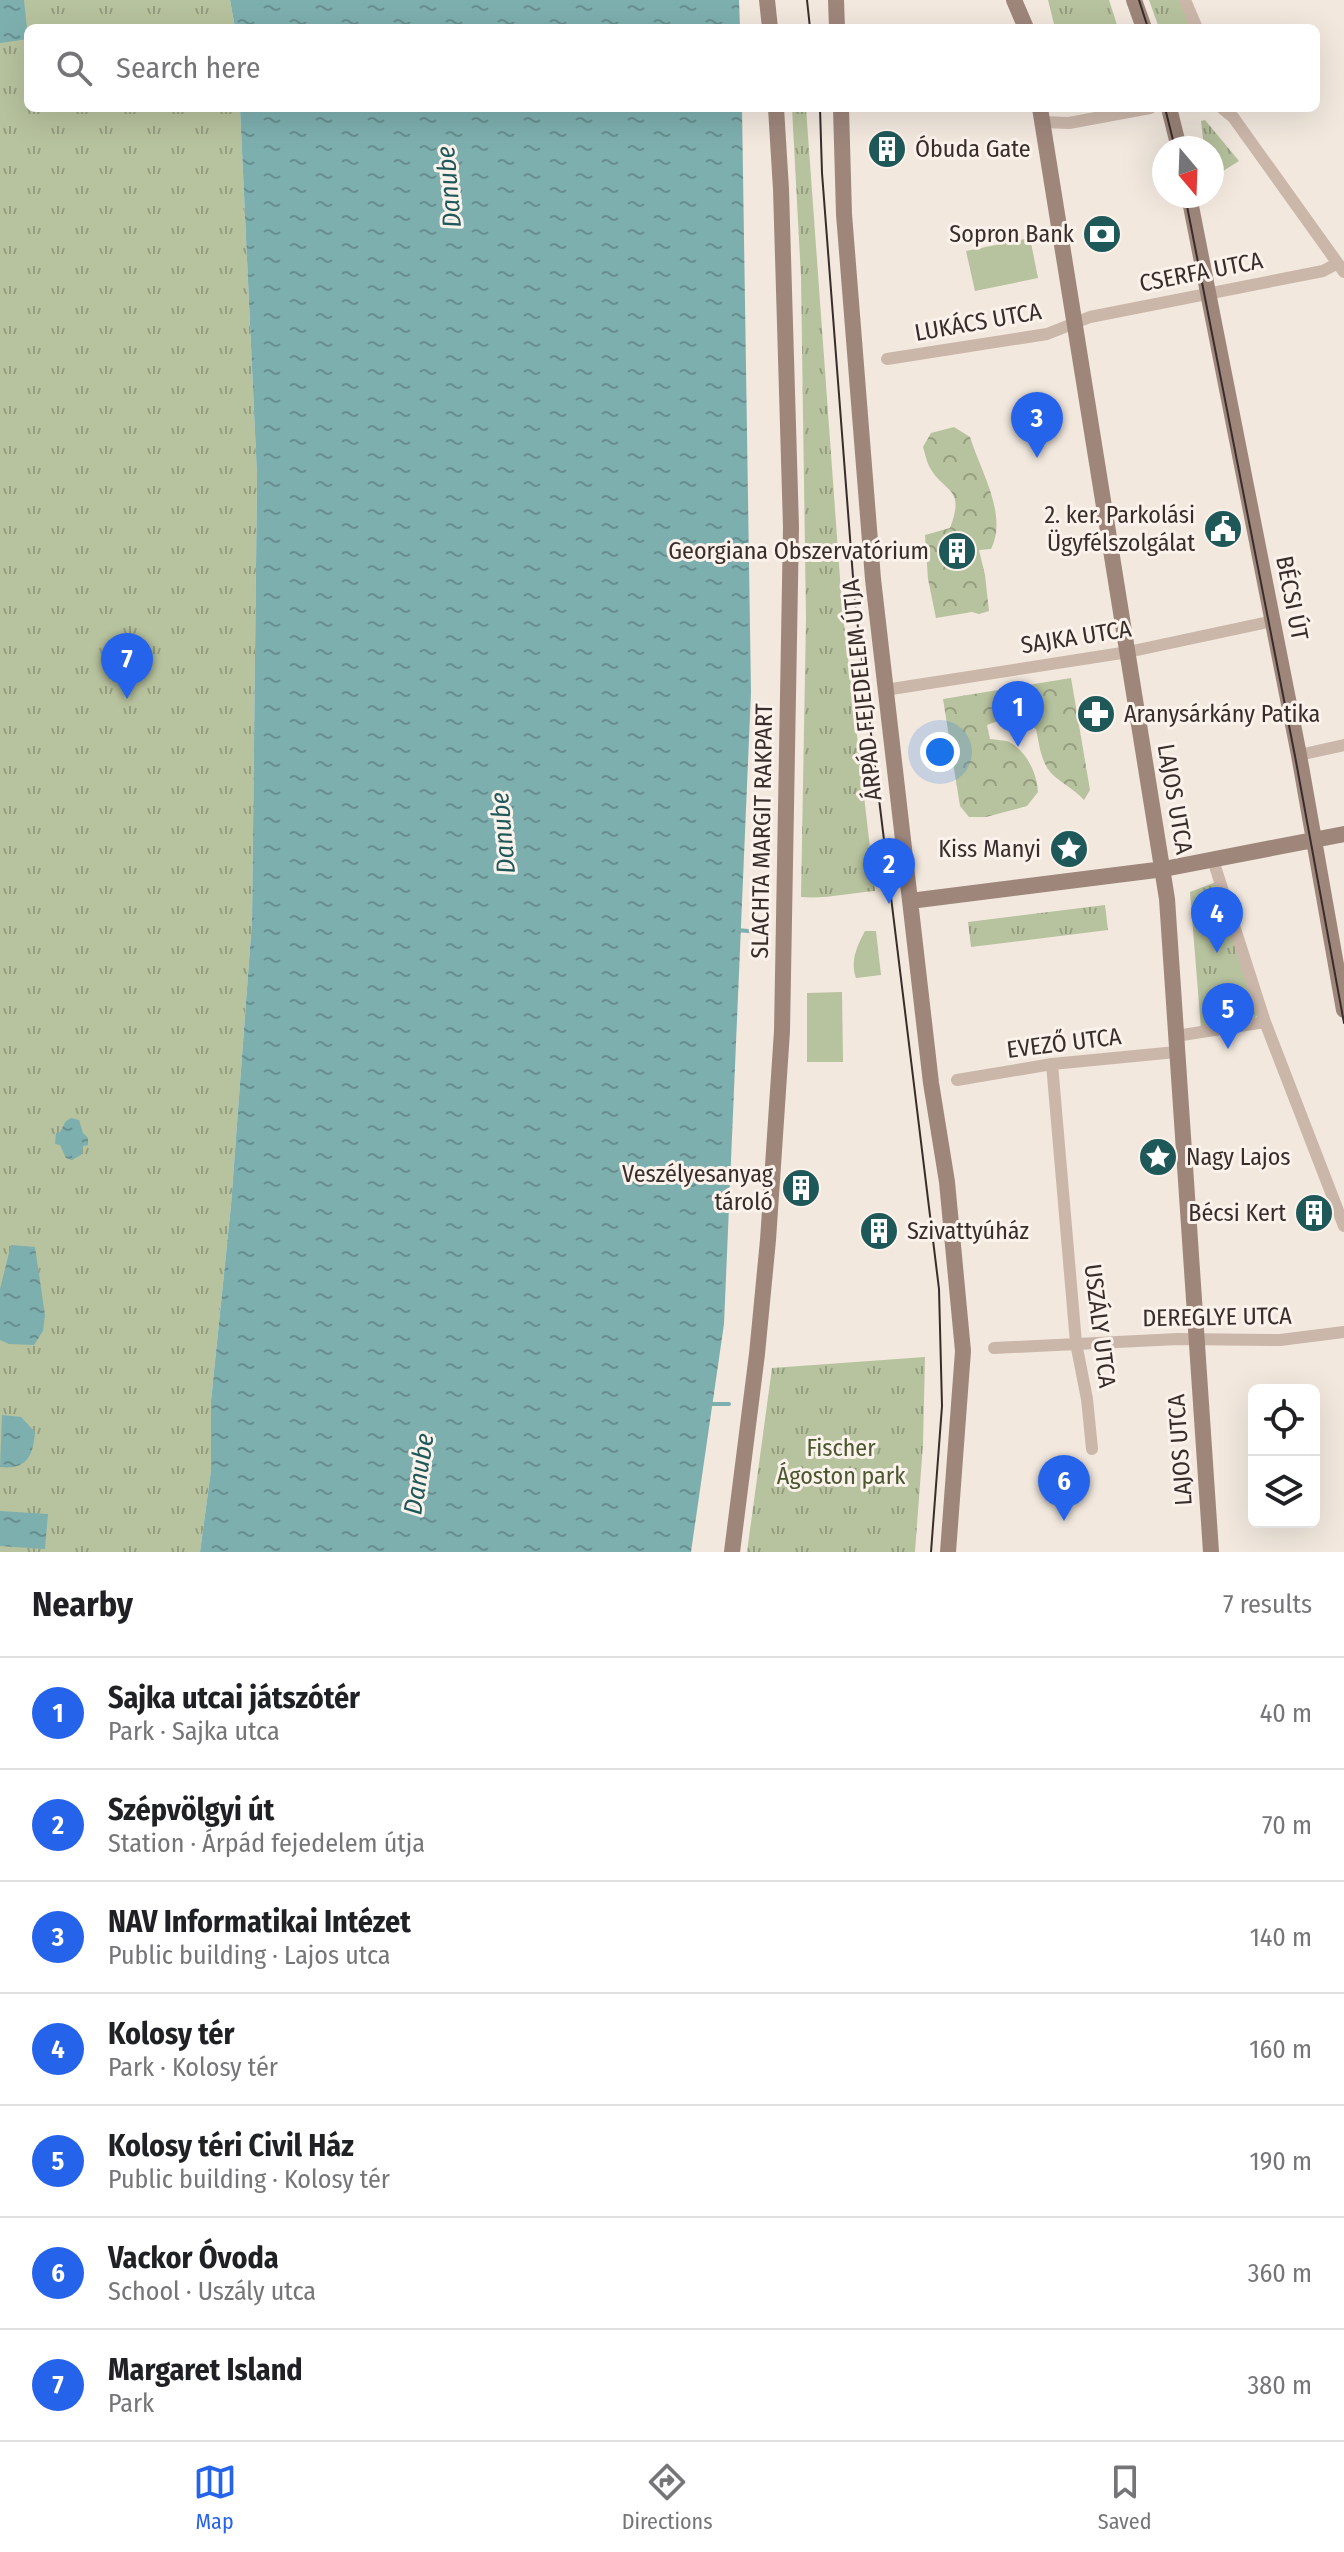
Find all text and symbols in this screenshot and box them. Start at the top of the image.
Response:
search box [24,24,1320,112]
icon: search [52,46,96,90]
text: Search here [116,50,261,86]
building icon: Óbuda Gate [866,128,908,170]
place label: Óbuda Gate [915,135,1031,163]
north arrow [1152,136,1224,208]
water label: Danube [430,145,468,229]
bank icon: Sopron Bank [1081,213,1123,255]
place label: Sopron Bank [949,220,1075,248]
street label: CSERFA UTCA [1137,246,1265,298]
street label: LUKÁCS UTCA [912,296,1044,347]
pin: 3 [1011,392,1063,458]
place label: 2. ker. Parkolási Ügyfélszolgálat [1045,501,1195,557]
public building icon: 2. ker. Parkolási Ügyfélszolgálat [1202,508,1244,550]
building icon: Georgiana Obszervatórium [936,530,978,572]
place label: Georgiana Obszervatórium [668,537,929,565]
street label: BÉCSI ÚT [1270,553,1315,642]
street label: ÁRPÁD FEJEDELEM ÚTJA [835,578,888,802]
street label: SAJKA UTCA [1019,614,1133,660]
pin: 7 [101,633,153,699]
pin: 1 [992,681,1044,747]
pharmacy icon: Aranysárkány Patika [1075,693,1117,735]
place label: Aranysárkány Patika [1124,700,1320,728]
street label: SLACHTA MARGIT RAKPART [746,703,778,959]
your location [920,732,960,772]
street label: LAJOS UTCA [1152,742,1199,857]
water label: Danube [484,791,522,875]
place icon: Kiss Manyi [1048,828,1090,870]
place label: Kiss Manyi [938,835,1041,863]
pin: 2 [863,838,915,904]
pin: 4 [1191,887,1243,953]
pin: 5 [1202,983,1254,1049]
street label: EVEZŐ UTCA [1005,1020,1123,1064]
place icon: Nagy Lajos [1137,1136,1179,1178]
place label: Nagy Lajos [1186,1143,1291,1171]
place label: Veszélyesanyag tároló [622,1160,774,1216]
building icon: Veszélyesanyag tároló [780,1167,822,1209]
building icon: Bécsi Kert [1293,1192,1335,1234]
place label: Bécsi Kert [1188,1199,1286,1227]
building icon: Szivattyúház [858,1210,900,1252]
place label: Szivattyúház [907,1217,1029,1245]
street label: USZÁLY UTCA [1079,1262,1123,1390]
street label: DEREGLYE UTCA [1142,1302,1292,1332]
map controls [1248,1384,1320,1528]
button: locate [1248,1384,1320,1456]
street label: LAJOS UTCA [1162,1393,1198,1507]
water label: Danube [397,1431,441,1517]
park label: Fischer Ágoston park [777,1434,906,1490]
pin: 6 [1038,1455,1090,1521]
button: layers [1248,1456,1320,1528]
text: Nearby [32,1584,133,1625]
text: 7 results [1223,1589,1312,1620]
text: Sajka utcai játszótér [108,1680,360,1716]
text: 1 [53,1698,64,1729]
text: 40 m [1260,1698,1312,1729]
text: Park · Sajka utca [108,1716,280,1747]
text: Szépvölgyi út [108,1792,274,1828]
text: 2 [52,1810,64,1841]
text: 70 m [1262,1810,1312,1841]
text: Station · Árpád fejedelem útja [108,1828,425,1859]
text: NAV Informatikai Intézet [108,1904,411,1940]
text: 3 [52,1922,64,1953]
text: 140 m [1250,1922,1312,1953]
text: Public building · Lajos utca [108,1940,391,1971]
text: Kolosy tér [108,2016,234,2052]
text: 4 [51,2034,65,2065]
text: 160 m [1249,2034,1312,2065]
text: Park · Kolosy tér [108,2052,278,2083]
text: Kolosy téri Civil Ház [108,2128,354,2164]
text: 5 [52,2146,64,2177]
text: 190 m [1250,2146,1312,2177]
text: Public building · Kolosy tér [108,2164,390,2195]
text: Vackor Óvoda [108,2240,279,2276]
text: 6 [51,2258,65,2289]
text: 360 m [1248,2258,1312,2289]
text: School · Uszály utca [108,2276,316,2307]
text: Margaret Island [108,2352,303,2388]
text: 7 [52,2370,64,2401]
text: 380 m [1248,2370,1312,2401]
text: Park [108,2388,154,2419]
tab: Map [193,2460,237,2535]
tab: Directions [622,2460,713,2535]
tab: Saved [1098,2460,1151,2535]

